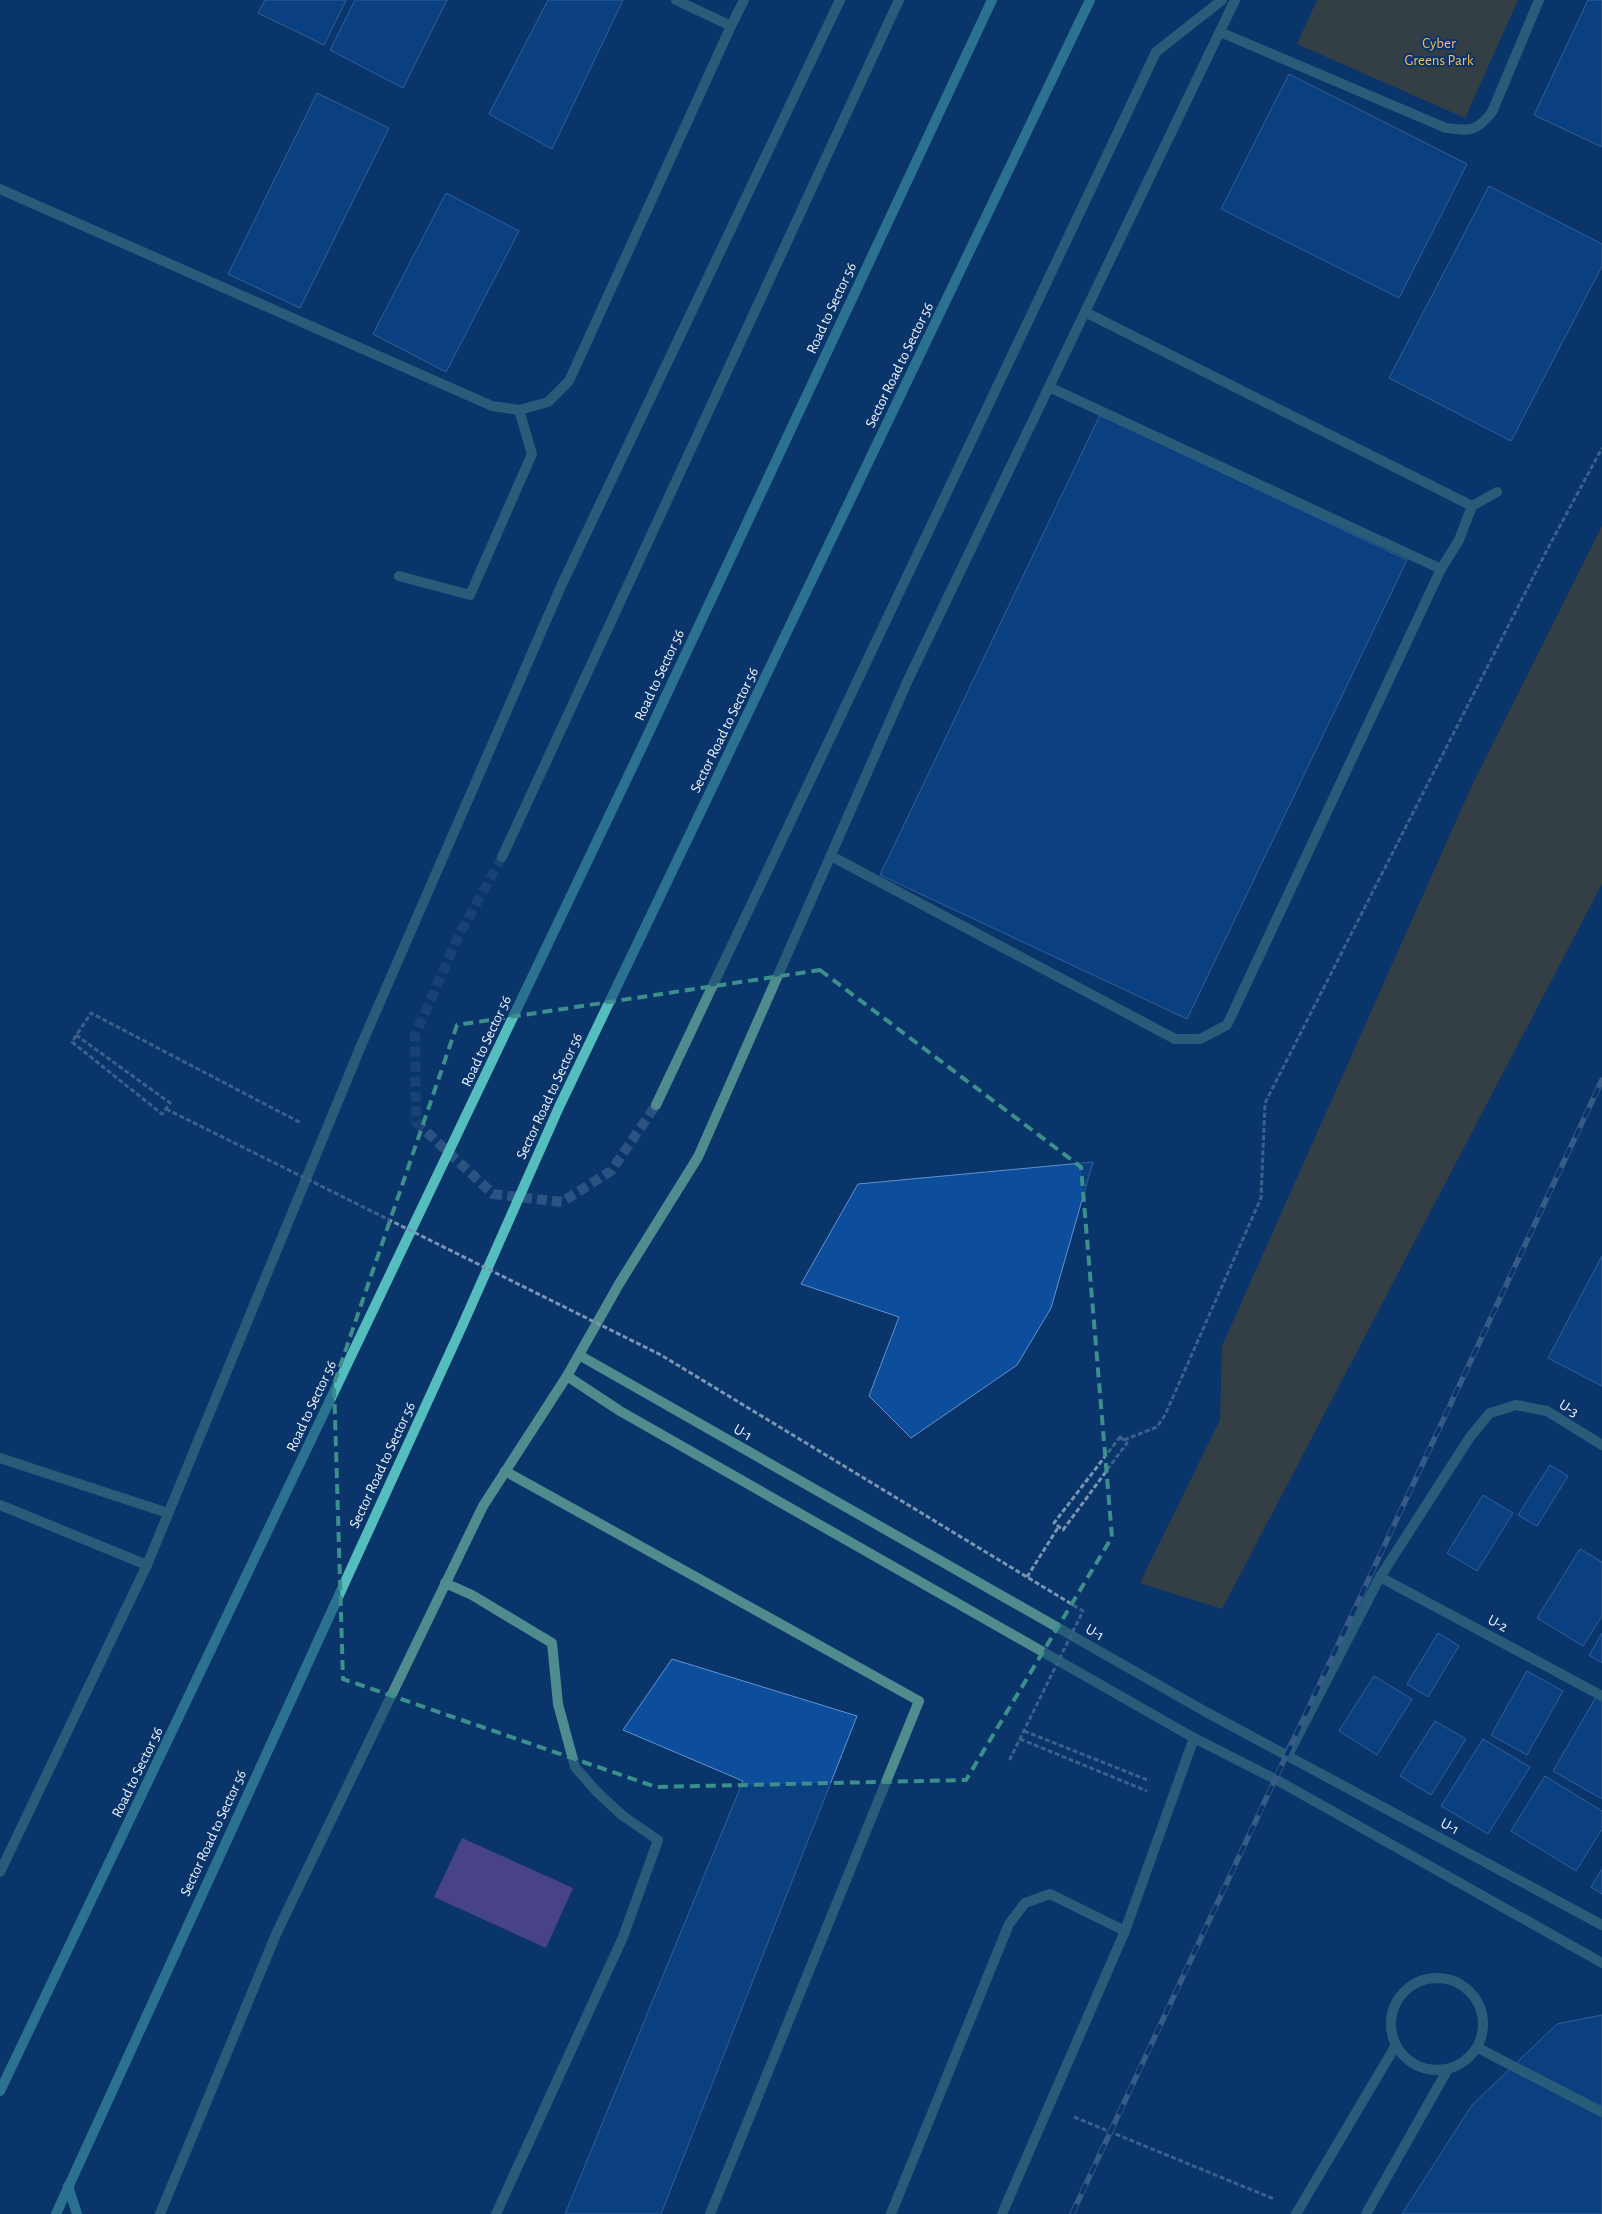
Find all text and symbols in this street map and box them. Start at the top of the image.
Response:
park label: Cyber Greens Park [1404,36,1474,68]
street label: Road to Sector 56 [804,260,859,356]
street label: Sector Road to Sector 56 [863,300,936,430]
street label: Road to Sector 56 [632,627,687,723]
street label: Sector Road to Sector 56 [688,665,761,795]
street label: Road to Sector 56 [459,993,514,1089]
street label: Sector Road to Sector 56 [514,1031,585,1162]
street label: Road to Sector 56 [284,1358,339,1454]
street label: U-3 [1556,1397,1581,1420]
street label: Sector Road to Sector 56 [347,1400,418,1531]
street label: U-1 [731,1421,755,1444]
street label: U-2 [1485,1612,1510,1635]
street label: U-1 [1083,1621,1107,1644]
street label: Road to Sector 56 [109,1725,166,1820]
street label: Sector Road to Sector 56 [178,1768,249,1899]
street label: U-1 [1438,1815,1462,1837]

